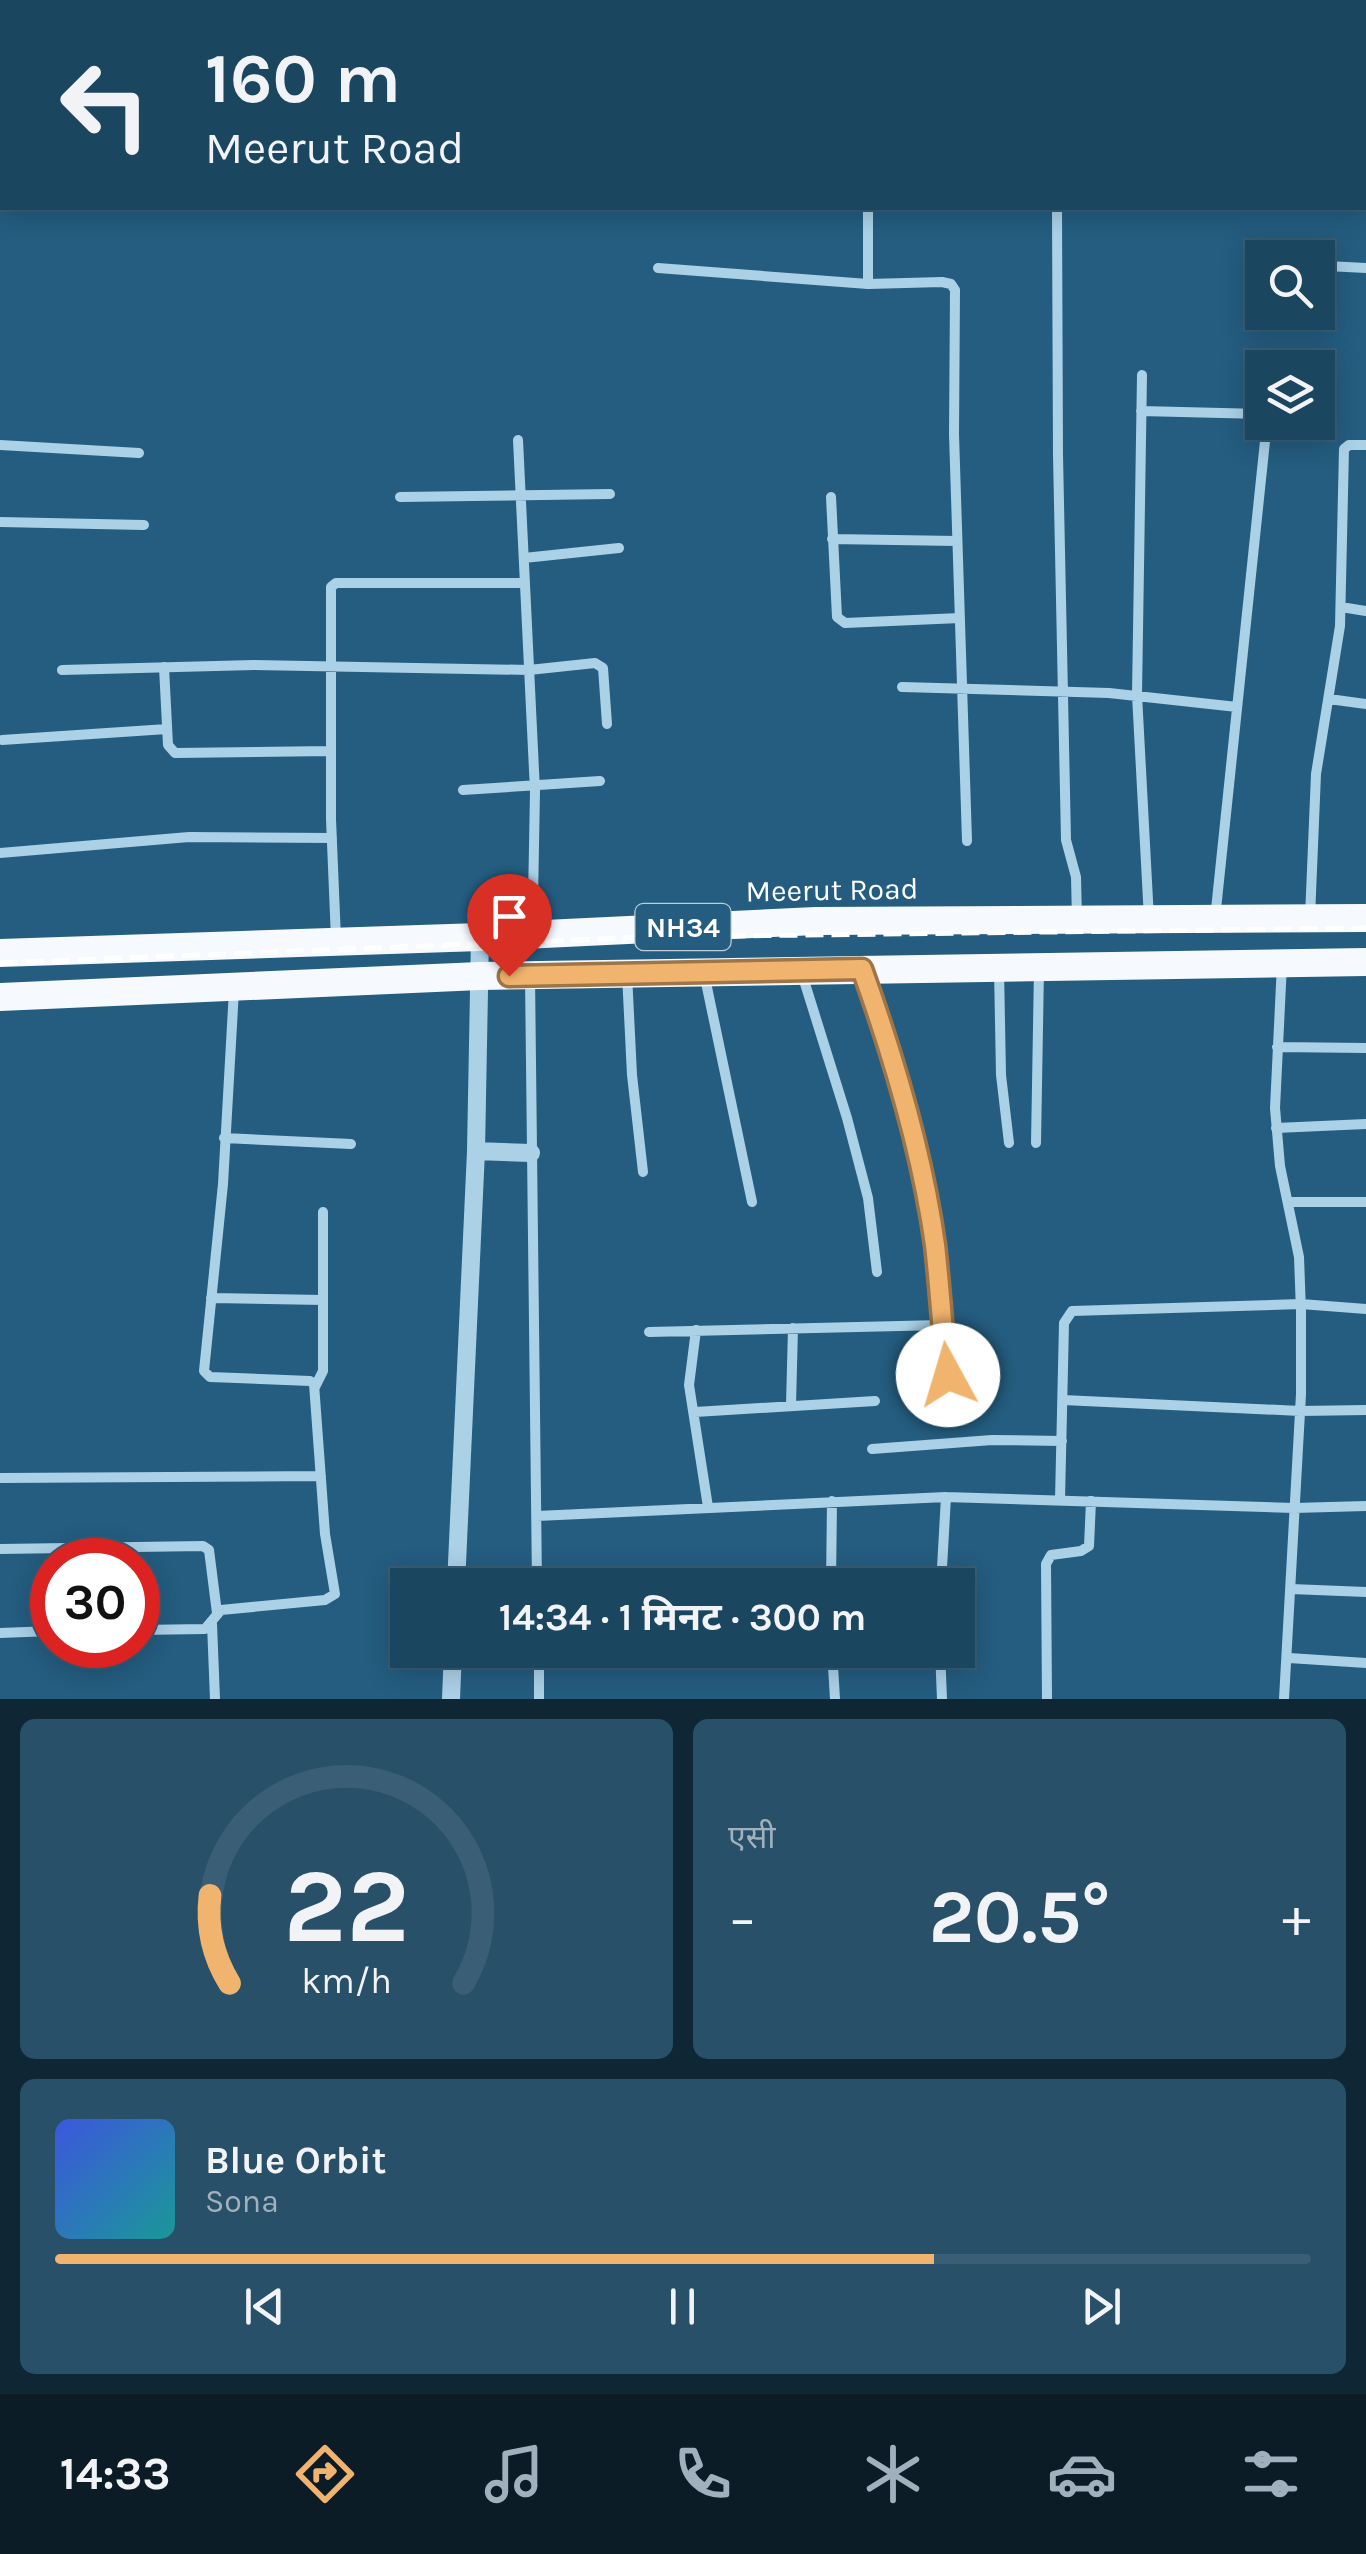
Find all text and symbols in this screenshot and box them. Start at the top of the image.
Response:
text: 160 m [205,38,401,120]
icon: left [40,40,170,170]
text: Meerut Road [205,122,464,174]
map controls [1245,240,1335,440]
button: search [1245,240,1335,330]
button: layers [1245,350,1335,440]
street label: Meerut Road [745,870,919,910]
pin [467,874,552,977]
icon: arrive [482,889,537,944]
road number: NH34 [636,904,730,950]
position arrow [896,1323,1000,1427]
speed limit sign: 30 [30,1538,160,1668]
text: 14:34 · 1 मिनट · 300 m [499,1595,866,1640]
text: एसी [728,1819,776,1856]
text: 22 [284,1846,409,1967]
text: 20.5° [929,1873,1110,1961]
text: − [728,1886,757,1950]
text: + [1282,1886,1311,1950]
text: km/h [301,1960,392,2002]
text: Blue Orbit [205,2138,386,2183]
text: Sona [205,2183,279,2220]
icon: previous [237,2279,292,2334]
icon: pause [655,2279,710,2334]
icon: next [1074,2279,1129,2334]
icon: directions [290,2439,360,2509]
icon: music [479,2439,549,2509]
icon: phone [668,2439,738,2509]
icon: climate [858,2439,928,2509]
icon: car [1047,2439,1117,2509]
icon: filters [1236,2439,1306,2509]
text: 14:33 [60,2448,171,2500]

